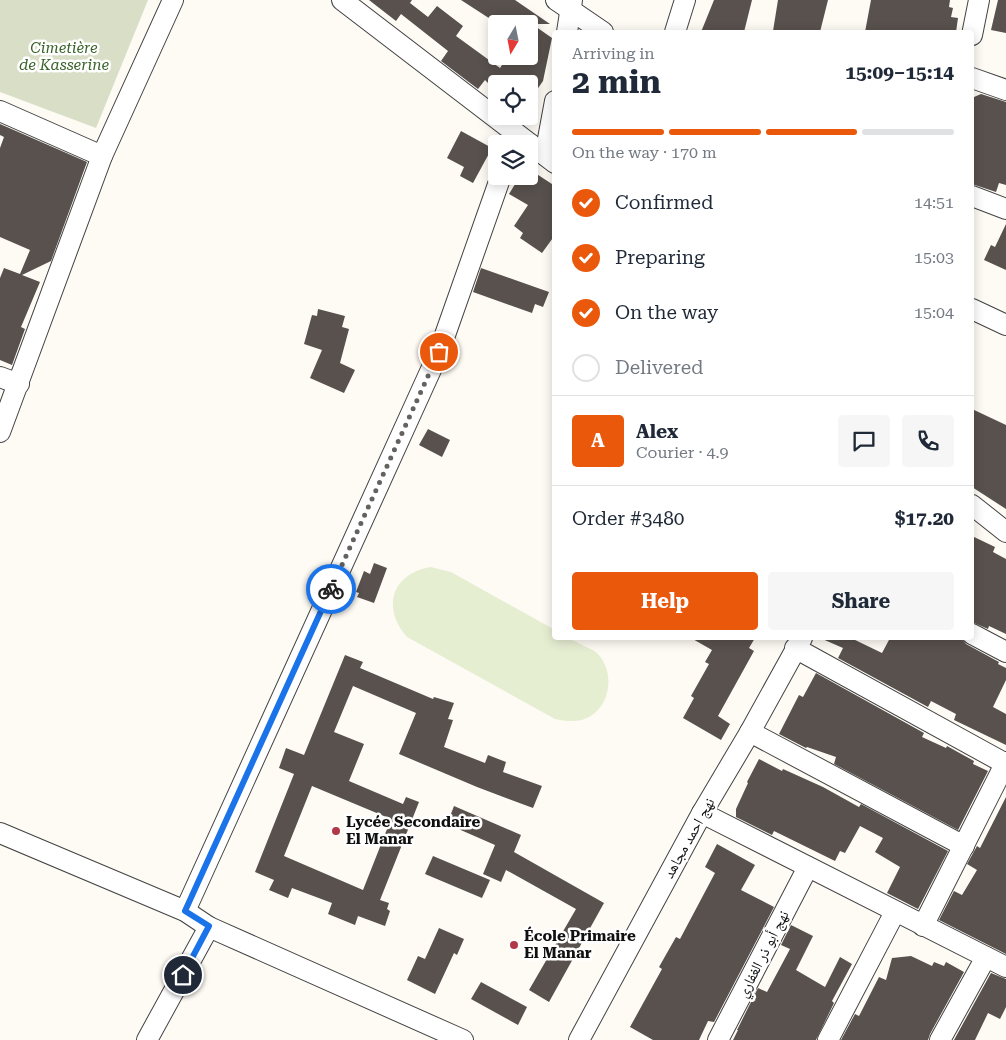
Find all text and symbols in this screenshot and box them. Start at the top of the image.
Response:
north arrow [488,15,538,65]
map controls [488,15,538,185]
park label: Cimetière de Kasserine [19,39,109,74]
text: Arriving in [572,44,655,63]
text: 15:09–15:14 [845,61,954,84]
text: 2 min [572,63,661,101]
button: locate [488,75,538,125]
button: layers [488,135,538,185]
text: On the way · 170 m [572,143,717,162]
icon: check [572,189,600,217]
text: Confirmed [615,191,713,214]
text: 14:51 [914,193,954,212]
icon: check [572,244,600,272]
text: Preparing [615,246,705,269]
text: 15:03 [914,248,954,267]
icon: check [572,299,600,327]
text: On the way [615,301,718,324]
text: 15:04 [914,303,954,322]
pin [418,331,460,373]
icon: bag [425,338,453,366]
text: Delivered [615,356,703,379]
button: chat [838,415,890,467]
button: phone [902,415,954,467]
text: Alex [636,420,678,443]
text: A [591,429,605,452]
text: Courier · 4.9 [636,443,729,462]
text: Order #3480 [572,507,684,530]
text: $17.20 [895,507,954,530]
courier [306,564,356,614]
button: Help [572,572,758,630]
button: Share [768,572,954,630]
icon: bike [317,575,345,603]
street label: نهج احمد مجاهد [660,795,719,882]
place label: Lycée Secondaire El Manar [346,813,480,848]
marker: Lycée Secondaire El Manar [330,825,342,837]
street label: نهج أبو ذر الغفاري [733,907,795,1002]
place label: École Primaire El Manar [524,926,636,962]
marker: École Primaire El Manar [508,939,520,951]
pin [162,954,204,996]
icon: home [169,961,197,989]

